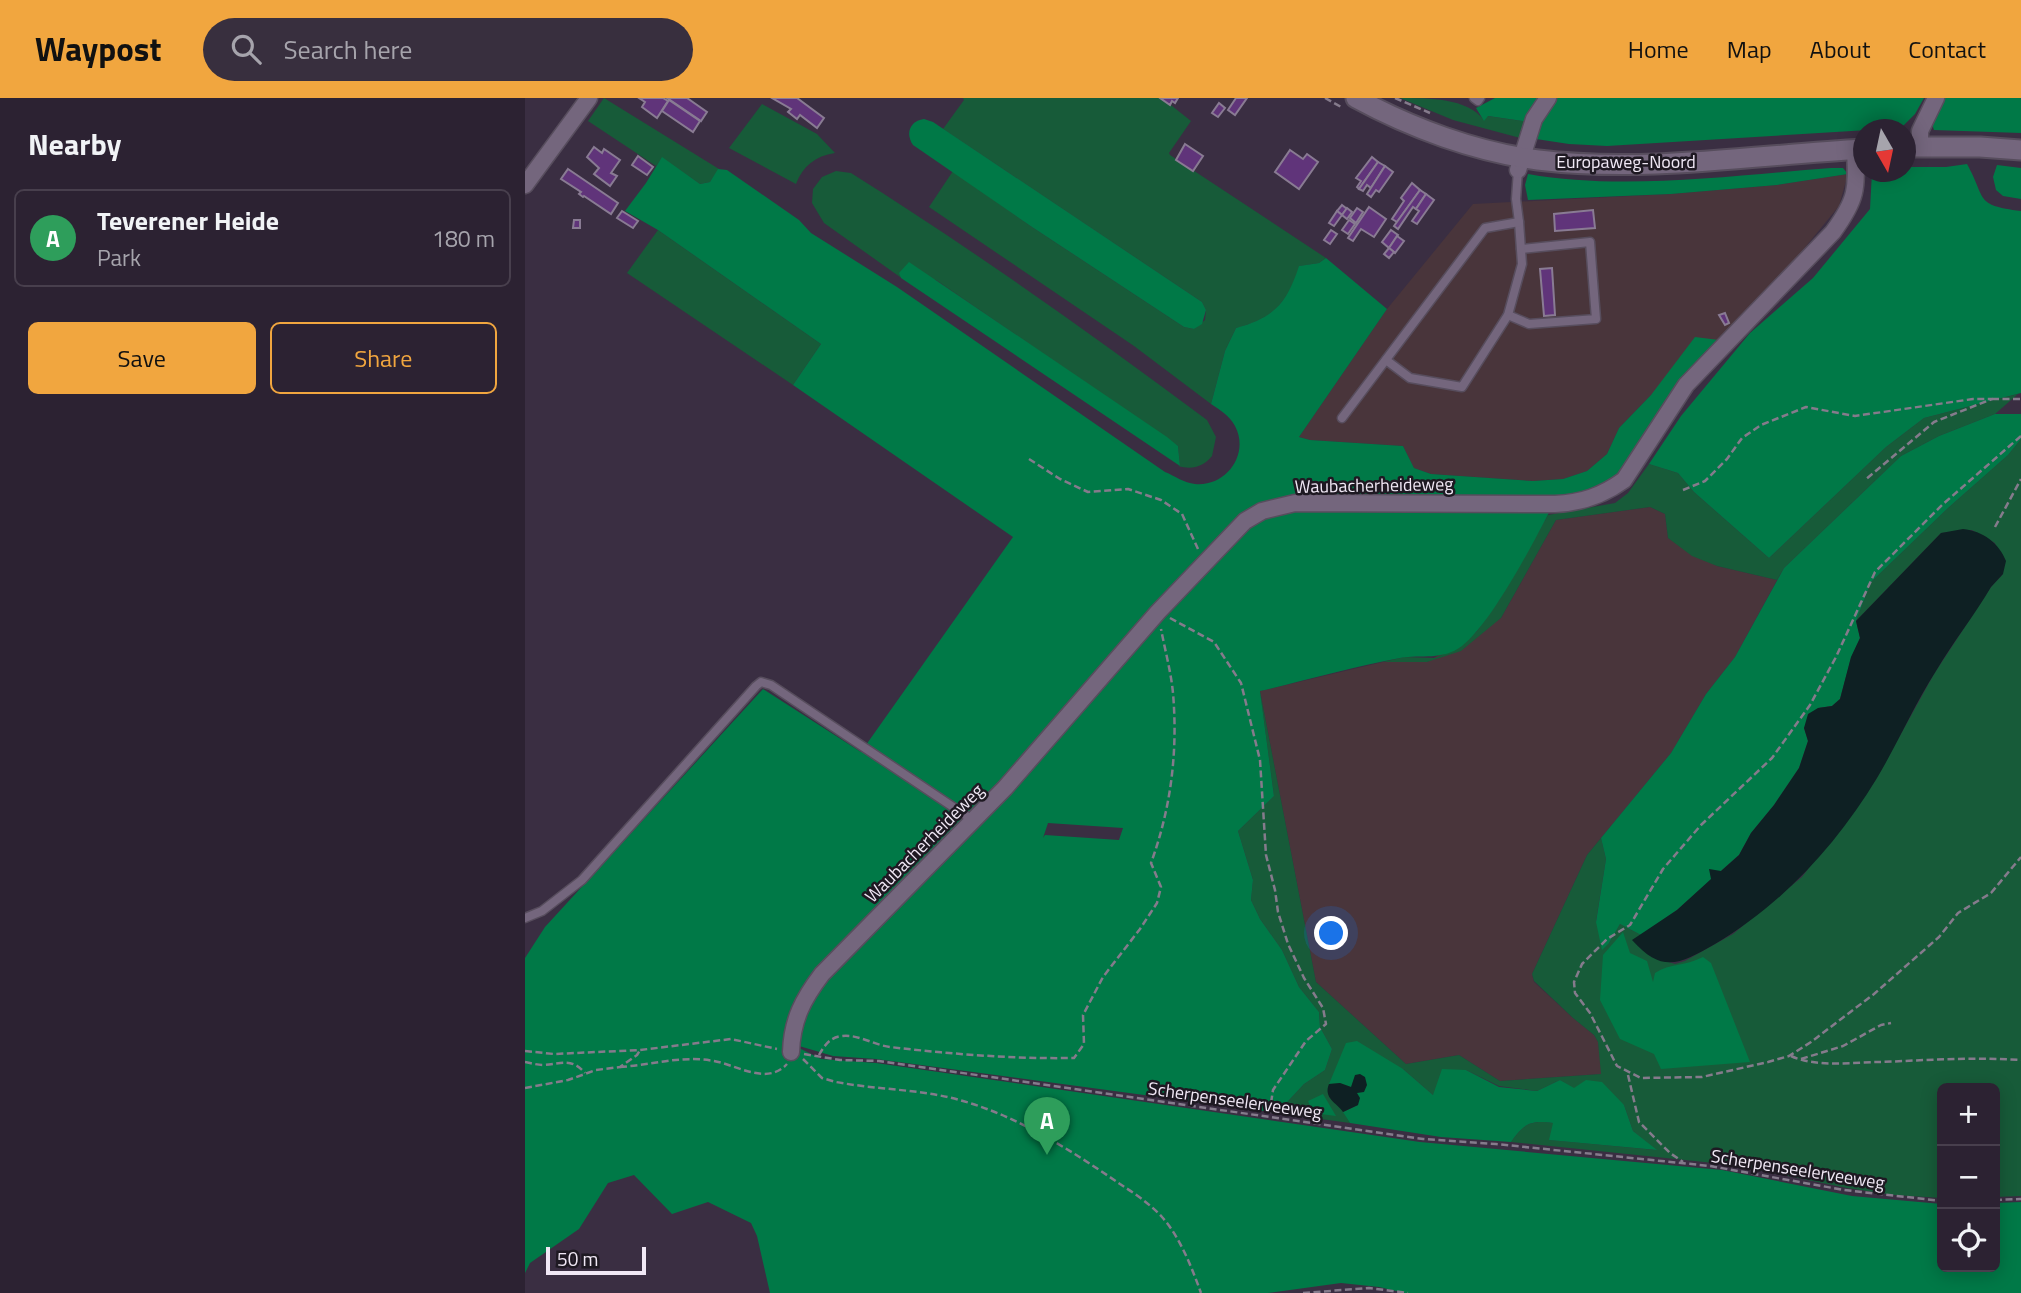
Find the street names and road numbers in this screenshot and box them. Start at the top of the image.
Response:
street label: Europaweg-Noord [1556,148,1696,175]
street label: Waubacherheideweg [1294,470,1454,500]
street label: Waubacherheideweg [858,777,990,909]
street label: Scherpenseelerveeweg [1146,1074,1324,1126]
street label: Scherpenseelerveeweg [1709,1142,1887,1196]

